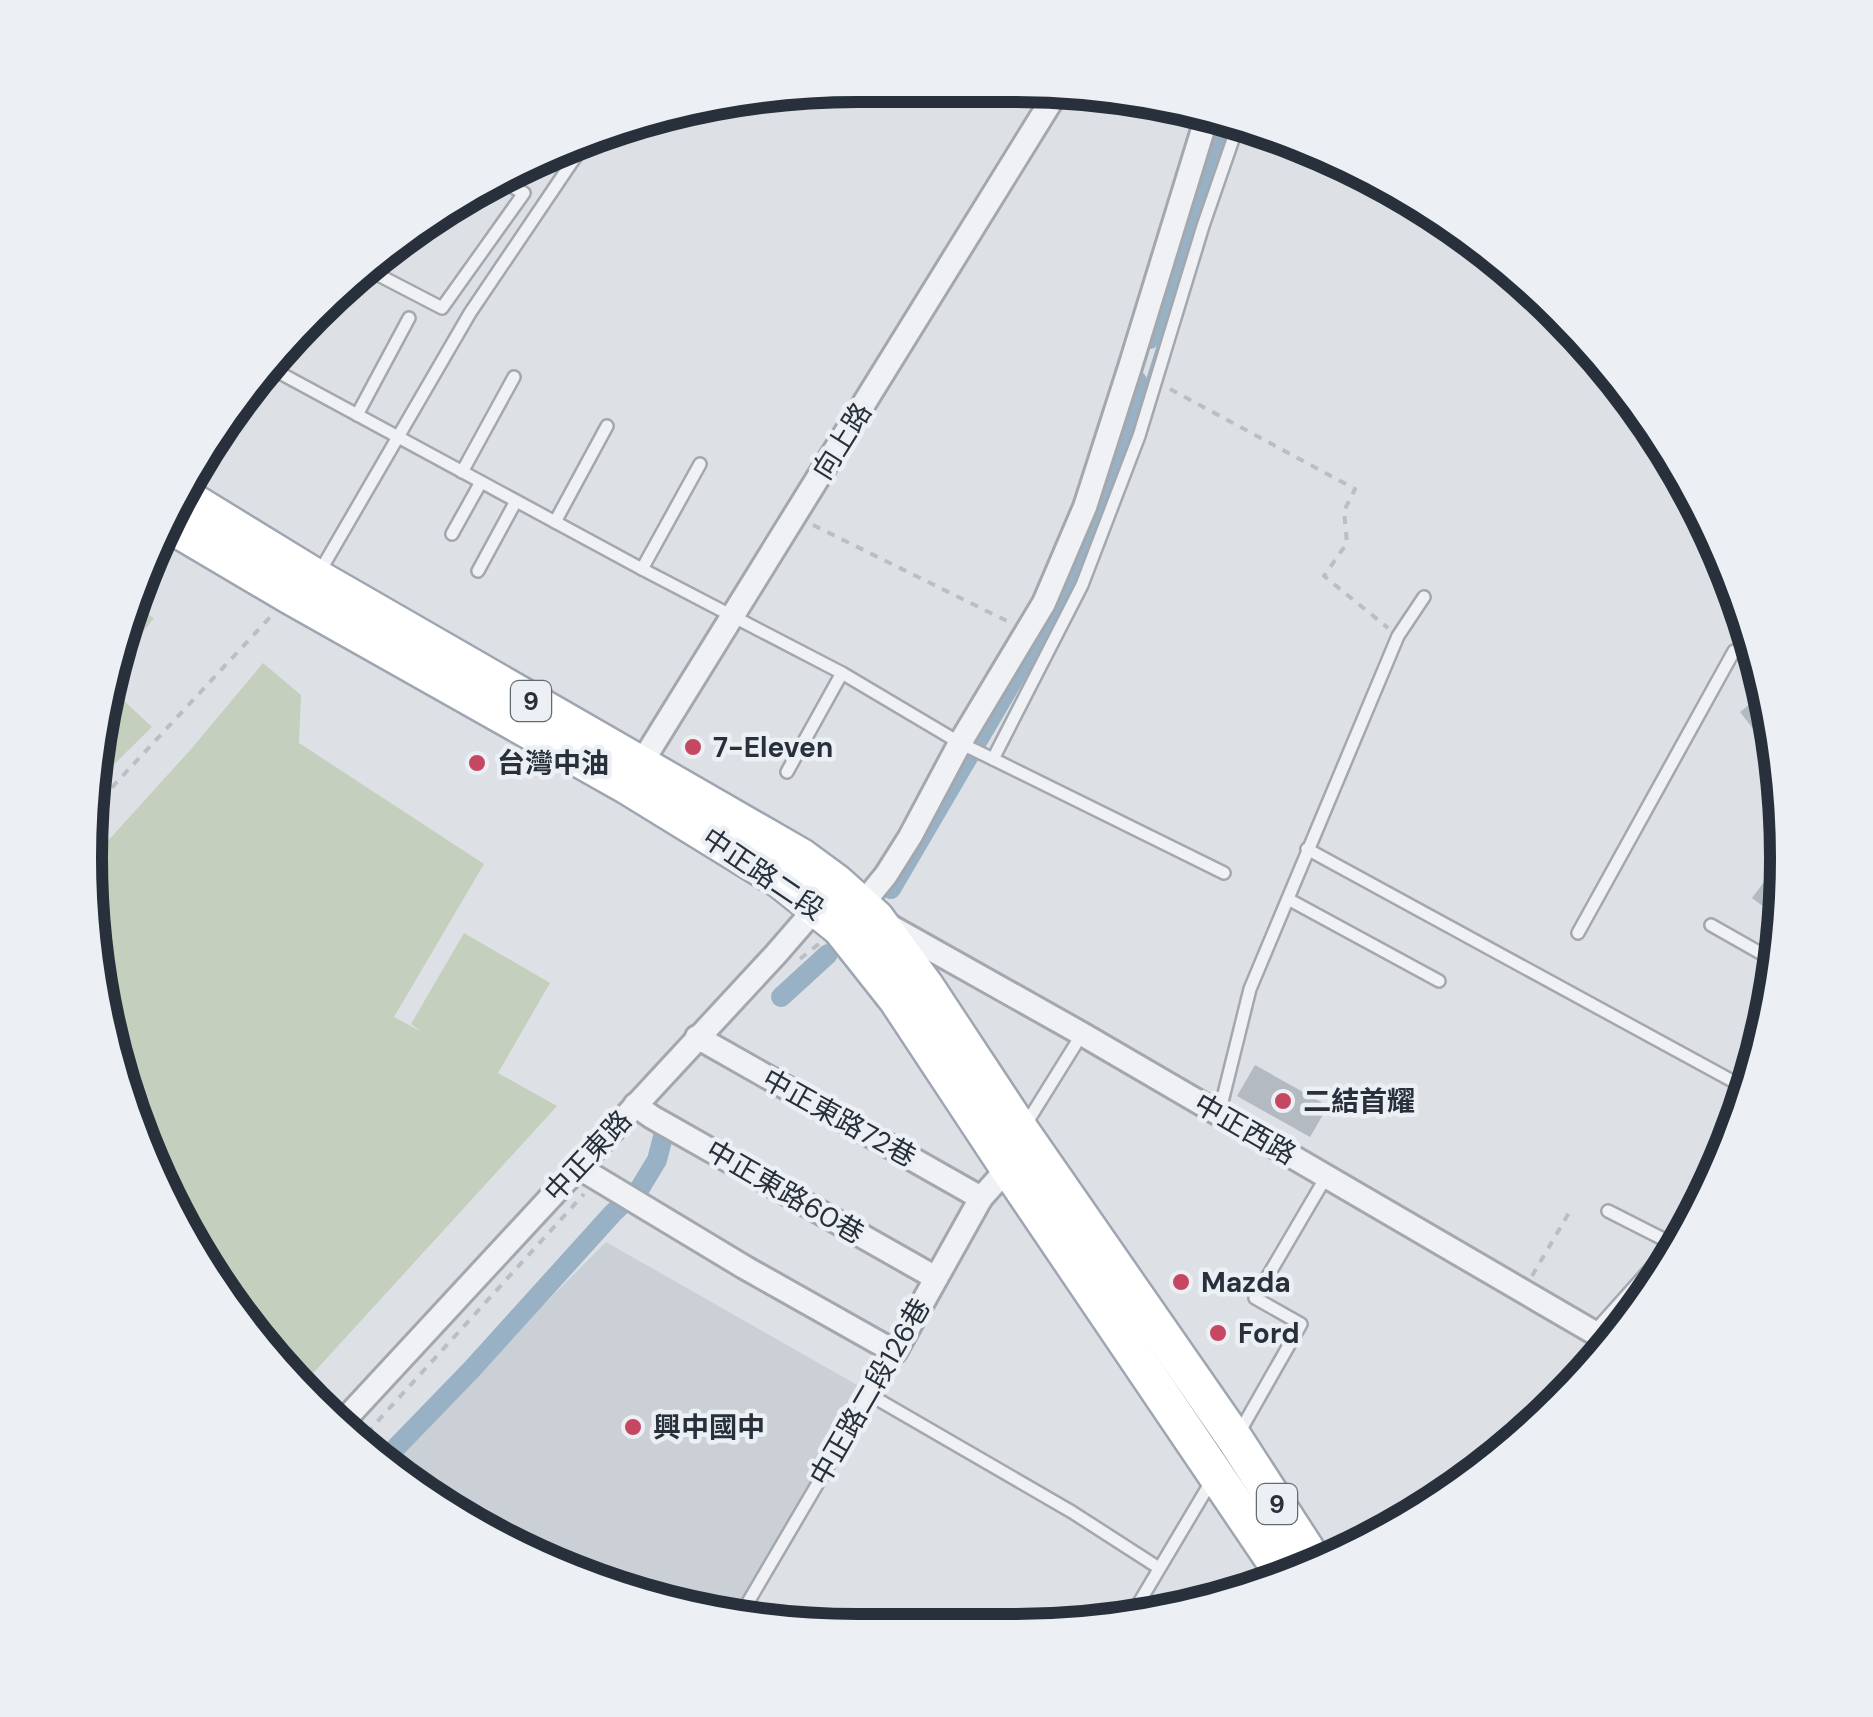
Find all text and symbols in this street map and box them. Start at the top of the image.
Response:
street label: 向上路 [804,396,880,486]
road number: 9 [511,681,551,721]
place label: 7-Eleven [713,729,833,766]
marker: 7-Eleven [682,736,704,758]
place label: 台灣中油 [497,745,609,782]
marker: 台灣中油 [466,752,488,774]
street label: 中正路二段 [695,820,831,928]
street label: 中正東路72巷 [756,1061,922,1175]
place label: 二結首耀 [1303,1083,1415,1120]
street label: 中正西路 [1187,1085,1303,1173]
marker: 二結首耀 [1272,1090,1294,1112]
street label: 中正東路 [536,1102,640,1210]
street label: 中正東路60巷 [699,1132,871,1252]
place label: Mazda [1201,1264,1291,1301]
marker: Mazda [1170,1271,1192,1293]
street label: 中正路二段126巷 [801,1292,939,1492]
place label: Ford [1238,1315,1300,1352]
marker: Ford [1207,1322,1229,1344]
place label: 興中國中 [653,1409,765,1446]
marker: 興中國中 [622,1416,644,1438]
road number: 9 [1257,1484,1297,1524]

